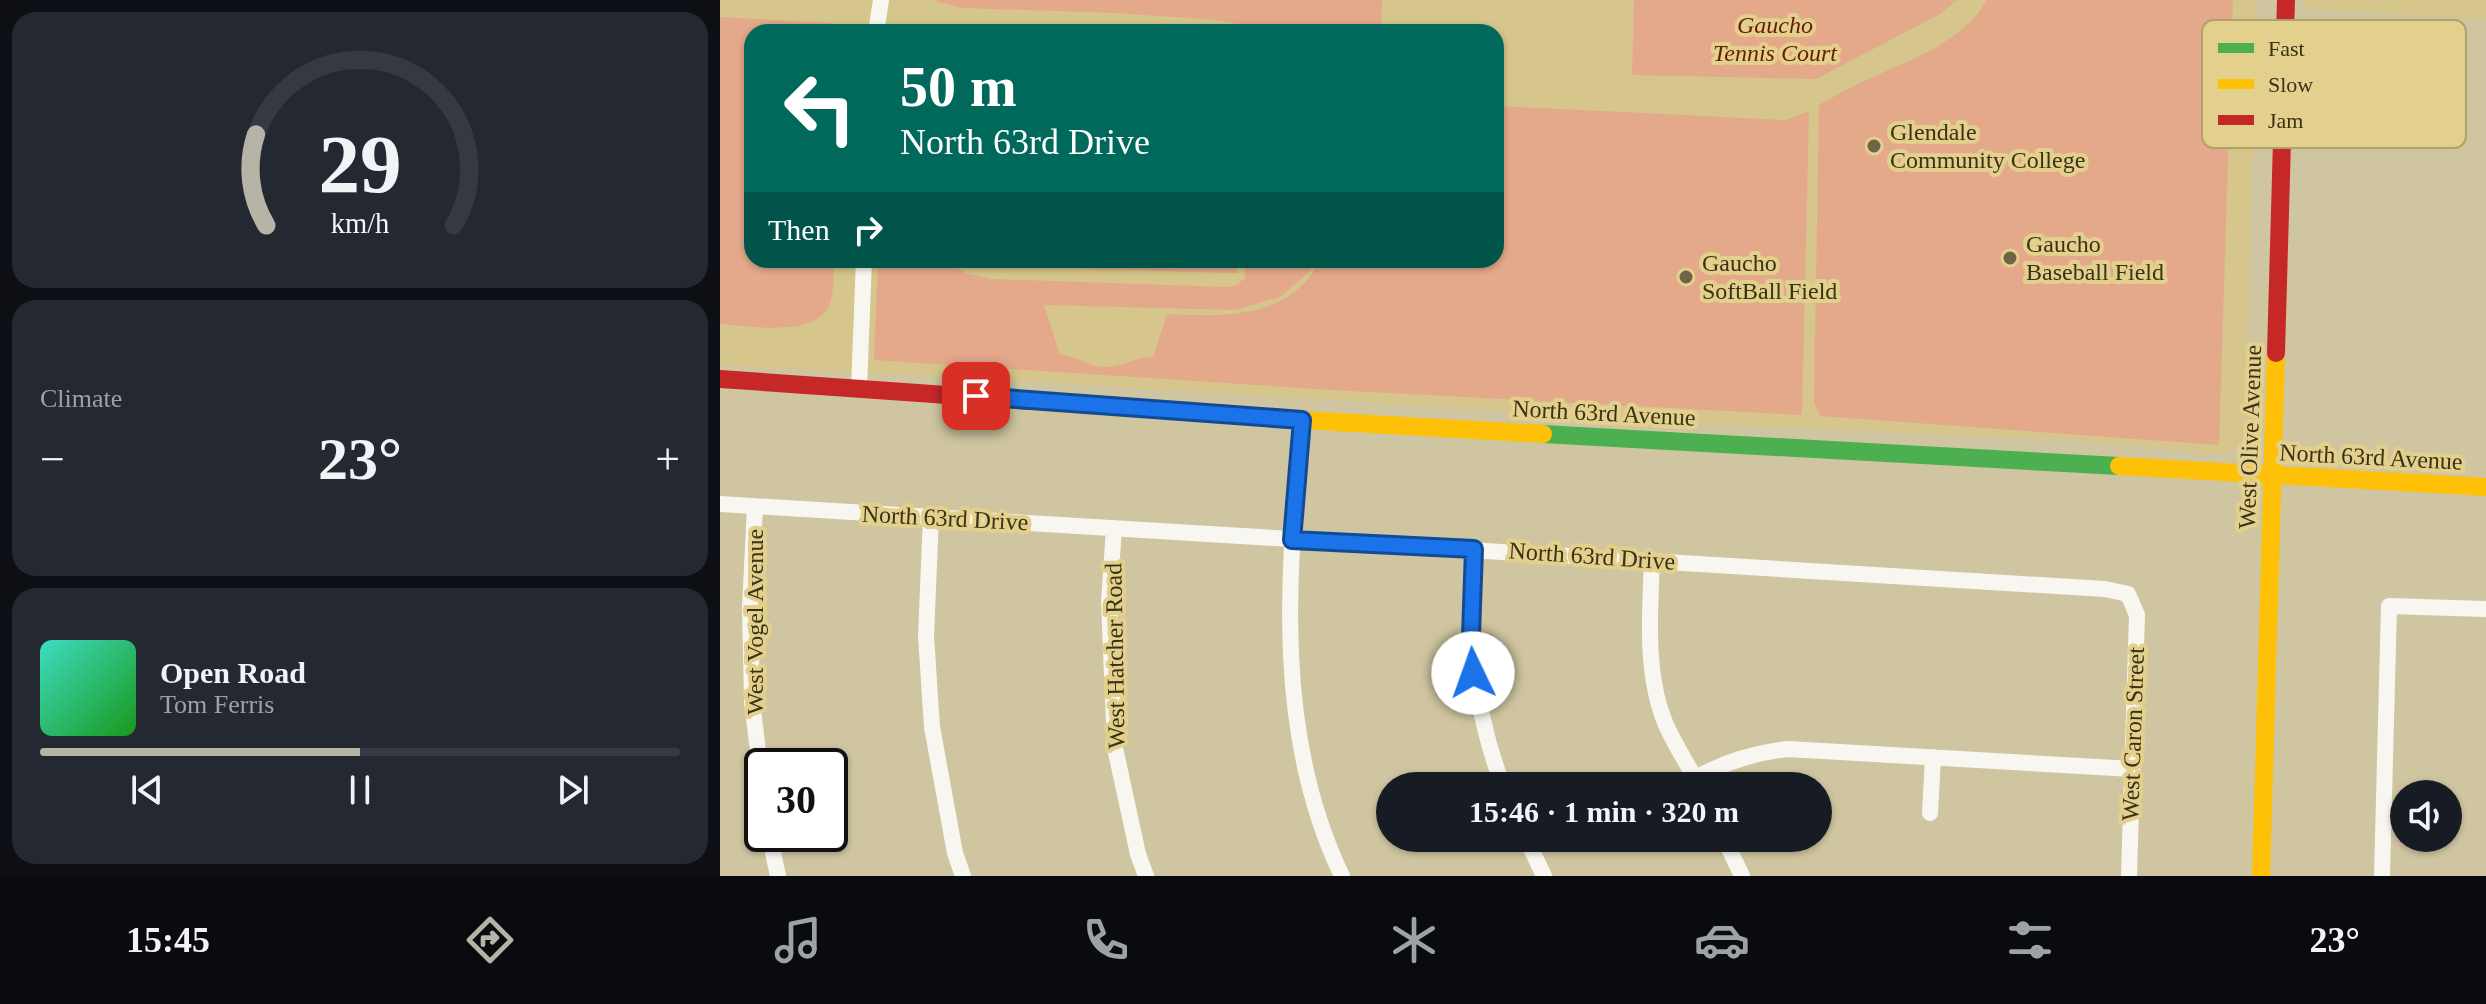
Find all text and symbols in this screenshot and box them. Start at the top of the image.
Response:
park label: Gaucho Tennis Court [1713,12,1838,66]
legend [2202,20,2466,148]
text: Fast [2268,36,2305,61]
icon: left [768,56,872,160]
text: 50 m [900,56,1017,118]
text: Slow [2268,72,2313,97]
text: Jam [2268,108,2303,133]
text: 29 [318,118,402,210]
place label: Glendale Community College [1890,119,2085,173]
text: North 63rd Drive [900,122,1150,162]
marker: Glendale Community College [1865,137,1883,155]
text: km/h [331,208,389,239]
icon: right [846,208,890,252]
text: Then [768,213,830,246]
place label: Gaucho Baseball Field [2026,231,2164,285]
marker: Gaucho Baseball Field [2001,249,2019,267]
place label: Gaucho SoftBall Field [1702,250,1837,304]
marker: Gaucho SoftBall Field [1677,268,1695,286]
street label: West Olive Avenue [2234,344,2266,530]
pin [942,362,1010,430]
icon: arrive [954,374,998,418]
text: Climate [40,384,122,413]
street label: North 63rd Avenue [1512,395,1696,431]
text: 23° [318,426,402,492]
text: − [40,435,65,484]
text: + [655,435,680,484]
street label: North 63rd Avenue [2279,439,2463,475]
street label: North 63rd Drive [861,501,1029,535]
street label: West Vogel Avenue [742,529,768,715]
street label: North 63rd Drive [1508,537,1676,575]
street label: West Hatcher Road [1100,563,1130,749]
position arrow [1431,631,1515,715]
street label: West Caron Street [2117,646,2149,821]
text: Open Road [160,656,306,689]
text: Tom Ferris [160,690,274,719]
speed limit sign: 30 [744,748,848,852]
icon: previous [125,768,169,812]
icon: pause [338,768,382,812]
icon: next [551,768,595,812]
map controls [2390,780,2462,852]
button: sound [2390,780,2462,852]
text: 15:46 · 1 min · 320 m [1469,795,1739,828]
icon: directions [462,912,518,968]
icon: music [770,912,826,968]
icon: phone [1078,912,1134,968]
icon: climate [1386,912,1442,968]
icon: car [1694,912,1750,968]
icon: filters [2002,912,2058,968]
text: 15:45 [126,920,210,960]
text: 23° [2310,920,2360,960]

